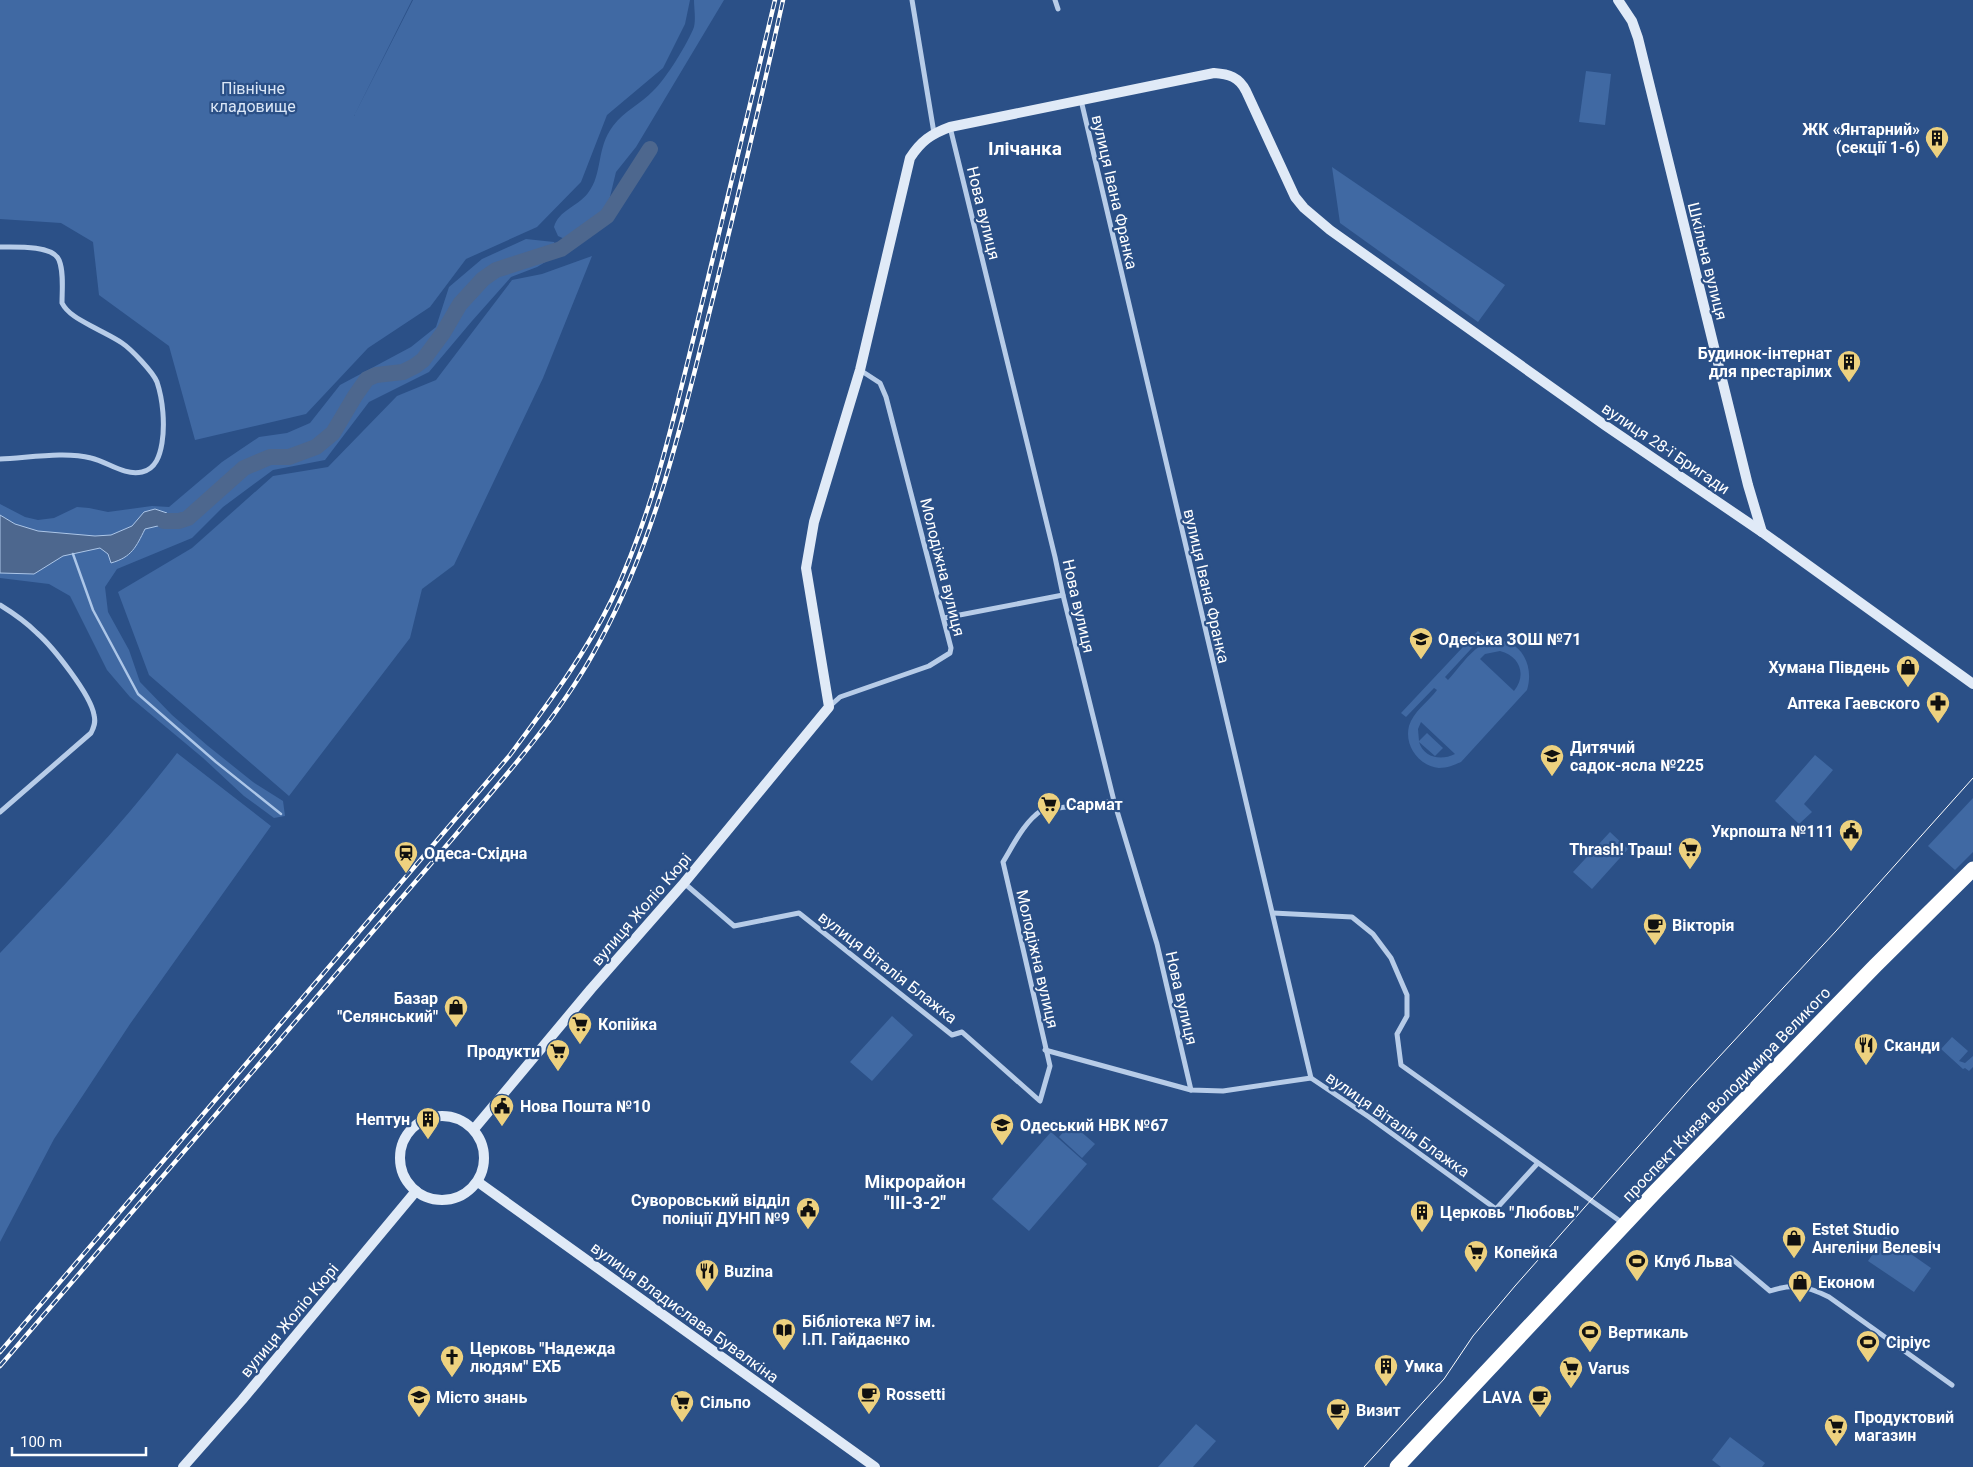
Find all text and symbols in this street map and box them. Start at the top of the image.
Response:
park label: Північне кладовище [210,79,296,116]
street label: вулиця Івана Франка [1088,113,1142,271]
place label: ЖК «Янтарний» (секції 1-6) [1802,120,1920,157]
building icon: ЖК «Янтарний» (секції 1-6) [1924,125,1950,159]
district label: Ілічанка [988,137,1062,160]
street label: Нова вулиця [963,164,1004,262]
street label: Шкільна вулиця [1684,200,1731,322]
place label: Будинок-інтернат для престарілих [1698,344,1833,381]
building icon: Будинок-інтернат для престарілих [1836,349,1862,383]
street label: вулиця 28-ї Бригади [1598,399,1733,498]
street label: Молодіжна вулиця [916,496,969,638]
street label: вулиця Івана Франка [1180,507,1234,665]
street label: Нова вулиця [1059,557,1099,655]
school or university icon: Одеська ЗОШ №71 [1408,626,1434,660]
place label: Одеська ЗОШ №71 [1438,630,1581,649]
shop icon: Хумана Південь [1895,654,1921,688]
place label: Хумана Південь [1768,658,1890,677]
pharmacy icon: Аптека Гаевского [1925,690,1951,724]
place label: Аптека Гаевского [1787,694,1920,713]
place label: Дитячий садок-ясла №225 [1570,738,1704,775]
school or university icon: Дитячий садок-ясла №225 [1539,743,1565,777]
supermarket icon: Сармат [1036,791,1062,825]
place label: Сармат [1066,795,1123,814]
public building icon: Укрпошта №111 [1838,818,1864,852]
place label: Укрпошта №111 [1711,822,1834,841]
supermarket icon: Thrash! Траш! [1677,836,1703,870]
station icon: Одеса-Східна [393,840,419,874]
place label: Thrash! Траш! [1569,840,1672,859]
place label: Одеса-Східна [424,844,528,863]
street label: вулиця Жоліо Кюрі [587,849,695,969]
street label: Молодіжна вулиця [1012,888,1063,1030]
street label: вулиця Віталія Блажка [815,907,961,1027]
cafe icon: Вікторія [1642,912,1668,946]
place label: Вікторія [1672,916,1735,935]
street label: Нова вулиця [1162,949,1202,1047]
street label: проспект Князя Володимира Великого [1618,983,1834,1206]
place label: Базар "Селянський" [337,989,438,1026]
shop icon: Базар "Селянський" [443,994,469,1028]
supermarket icon: Копійка [567,1011,593,1045]
place label: Копійка [598,1015,658,1034]
restaurant icon: Сканди [1853,1032,1879,1066]
place label: Сканди [1884,1036,1940,1055]
supermarket icon: Продукти [545,1038,571,1072]
place label: Продукти [467,1042,540,1061]
street label: вулиця Віталія Блажка [1322,1068,1473,1181]
public building icon: Нова Пошта №10 [489,1093,515,1127]
place label: Нова Пошта №10 [520,1097,651,1116]
building icon: Нептун [415,1106,441,1140]
place label: Нептун [356,1110,410,1129]
school or university icon: Одеський НВК №67 [989,1112,1015,1146]
place label: Одеський НВК №67 [1020,1116,1169,1135]
district label: Мікрорайон "ІІІ-3-2" [864,1171,966,1213]
place label: Суворовський відділ поліції ДУНП №9 [631,1191,790,1228]
public building icon: Суворовський відділ поліції ДУНП №9 [795,1196,821,1230]
building icon: Церковь "Любовь" [1409,1199,1435,1233]
place label: Церковь "Любовь" [1440,1203,1579,1222]
place label: Estet Studio Ангеліни Велевіч [1812,1220,1941,1257]
shop icon: Estet Studio Ангеліни Велевіч [1781,1225,1807,1259]
street label: вулиця Владислава Бувалкіна [587,1238,782,1387]
supermarket icon: Копейка [1463,1239,1489,1273]
place label: Копейка [1494,1243,1558,1262]
sports icon: Клуб Льва [1624,1248,1650,1282]
place label: Клуб Льва [1654,1252,1733,1271]
restaurant icon: Buzina [694,1258,720,1292]
street label: вулиця Жоліо Кюрі [236,1260,343,1381]
place label: Buzina [724,1262,774,1281]
shop icon: Економ [1787,1269,1813,1303]
place label: Економ [1818,1273,1875,1292]
place label: Бібліотека №7 ім. І.П. Гайдаєнко [802,1312,936,1349]
library icon: Бібліотека №7 ім. І.П. Гайдаєнко [771,1317,797,1351]
sports icon: Вертикаль [1577,1319,1603,1353]
place label: Вертикаль [1608,1323,1688,1342]
sports icon: Сіріус [1855,1329,1881,1363]
place label: Сіріус [1886,1333,1930,1352]
place label: Церковь "Надежда людям" ЕХБ [470,1339,616,1376]
church icon: Церковь "Надежда людям" ЕХБ [439,1344,465,1378]
building icon: Умка [1373,1353,1399,1387]
supermarket icon: Varus [1558,1355,1584,1389]
place label: Умка [1404,1357,1444,1376]
place label: Varus [1588,1359,1630,1378]
cafe icon: Rossetti [856,1381,882,1415]
school or university icon: Місто знань [406,1384,432,1418]
cafe icon: LAVA [1527,1384,1553,1418]
place label: Rossetti [886,1385,945,1404]
place label: Місто знань [436,1388,527,1407]
place label: LAVA [1482,1388,1522,1407]
supermarket icon: Сільпо [669,1389,695,1423]
place label: Сільпо [700,1393,751,1412]
cafe icon: Визит [1325,1397,1351,1431]
place label: Визит [1356,1401,1401,1420]
place label: Продуктовий магазин [1854,1408,1954,1445]
supermarket icon: Продуктовий магазин [1823,1413,1849,1447]
scale bar [12,1424,146,1456]
text: 100 m [20,1433,62,1451]

